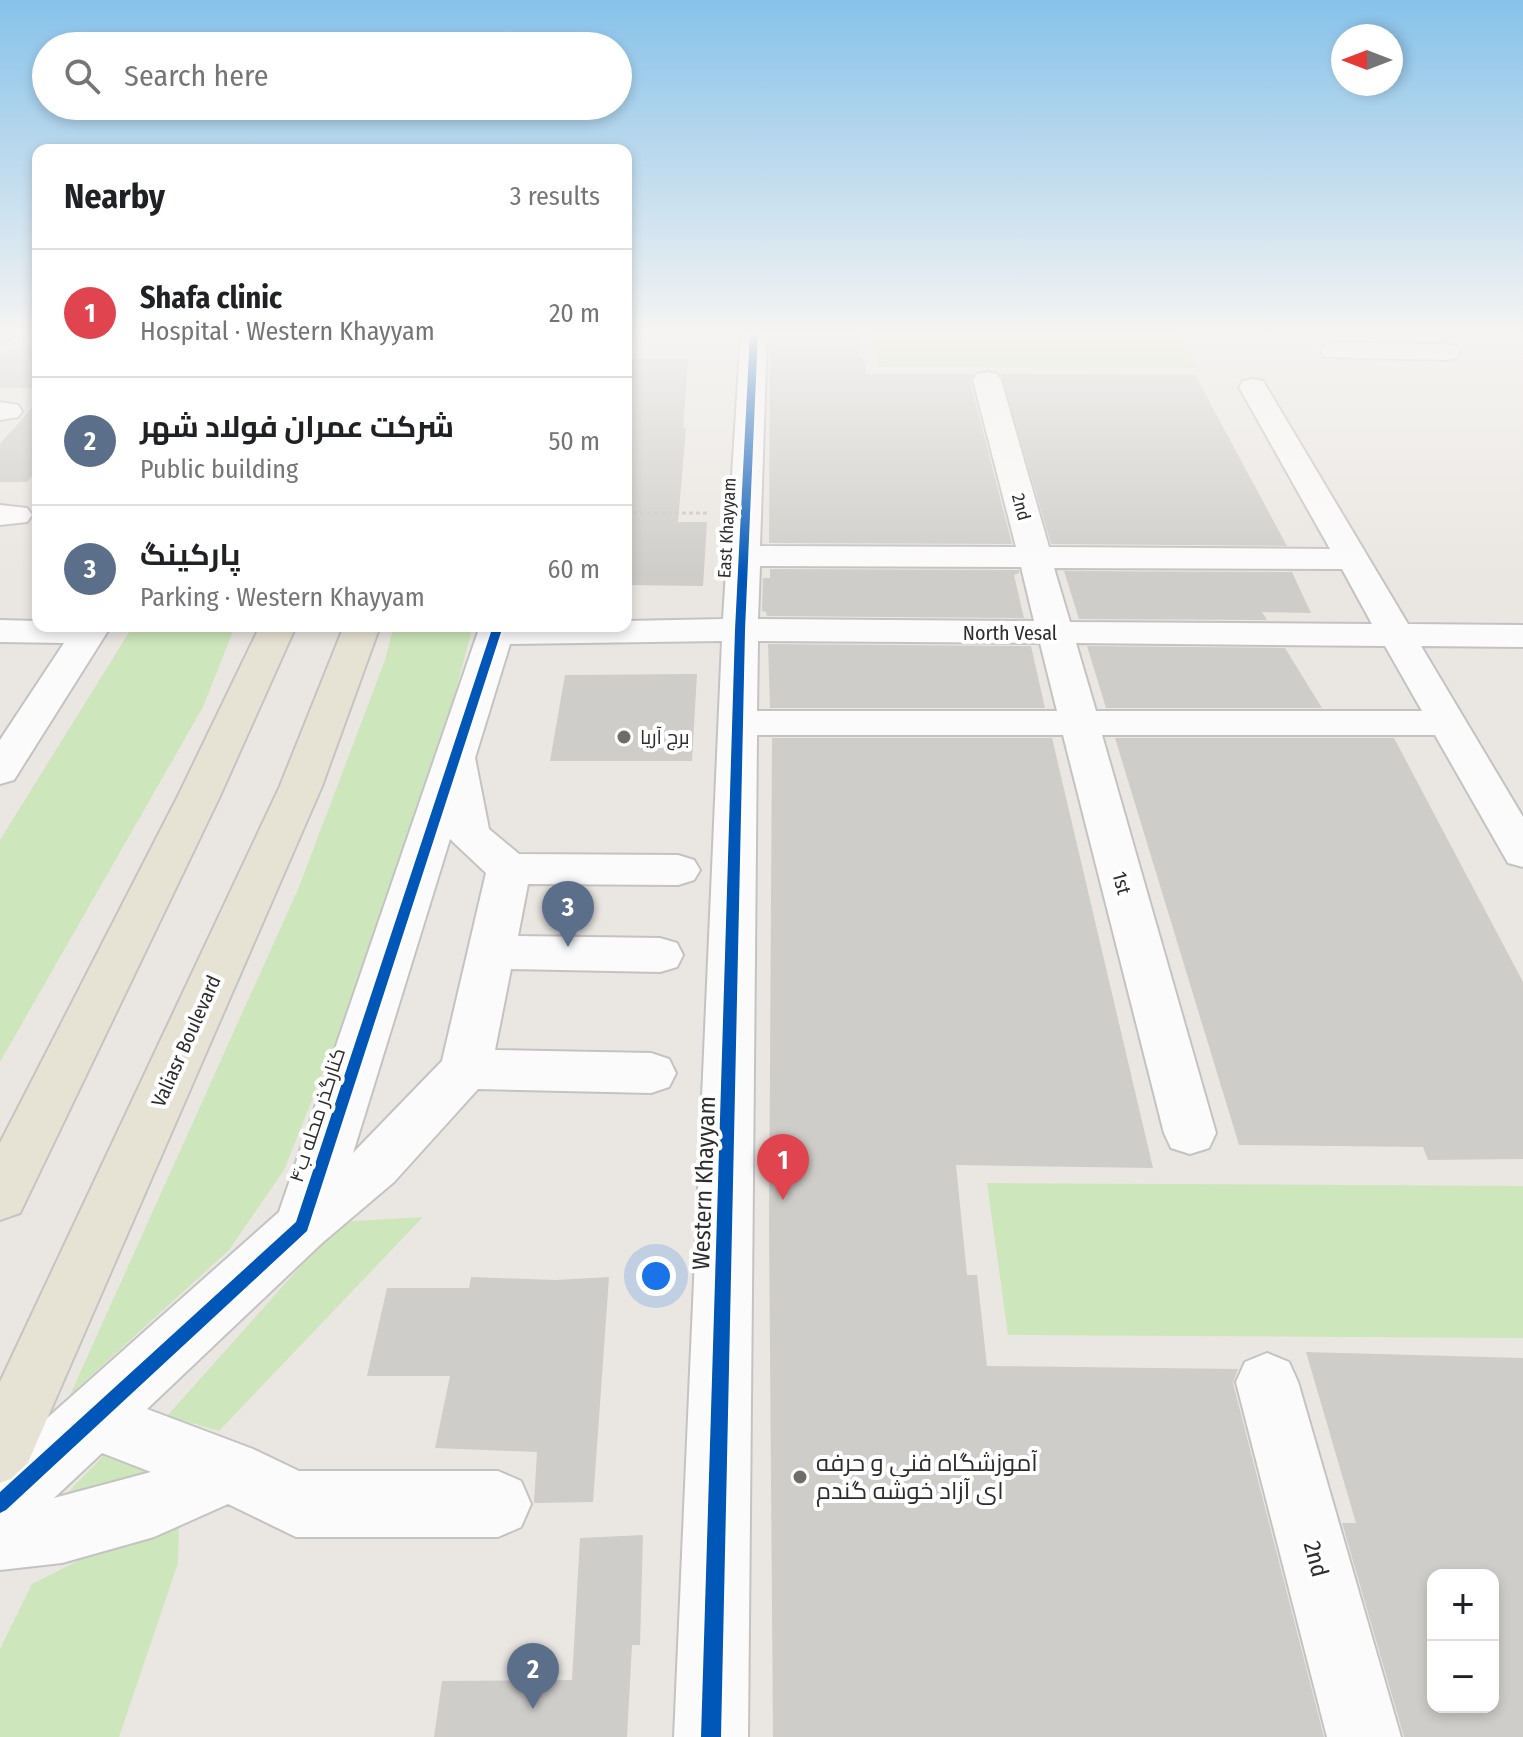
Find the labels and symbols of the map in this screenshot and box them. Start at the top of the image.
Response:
north arrow [1331,24,1403,96]
street label: East Khayyam [713,477,741,579]
street label: 2nd [1007,491,1035,523]
street label: North Vesal [963,621,1057,645]
place label: برج آریا [640,725,690,751]
marker: برج آریا [615,728,633,746]
street label: 1st [1107,869,1137,898]
pin: 3 [542,881,594,947]
street label: Valiasr Boulevard [146,971,226,1111]
street label: کنارگذر محله ب۴ [284,1045,350,1185]
street label: Western Khayyam [687,1096,721,1270]
pin: 1 [757,1134,809,1200]
your location [636,1256,676,1296]
place label: آموزشگاه فنی و حرفه ای آزاد خوشه گندم [816,1449,1038,1507]
marker: آموزشگاه فنی و حرفه ای آزاد خوشه گندم [791,1468,809,1486]
street label: 2nd [1298,1538,1334,1580]
pin: 2 [507,1643,559,1709]

